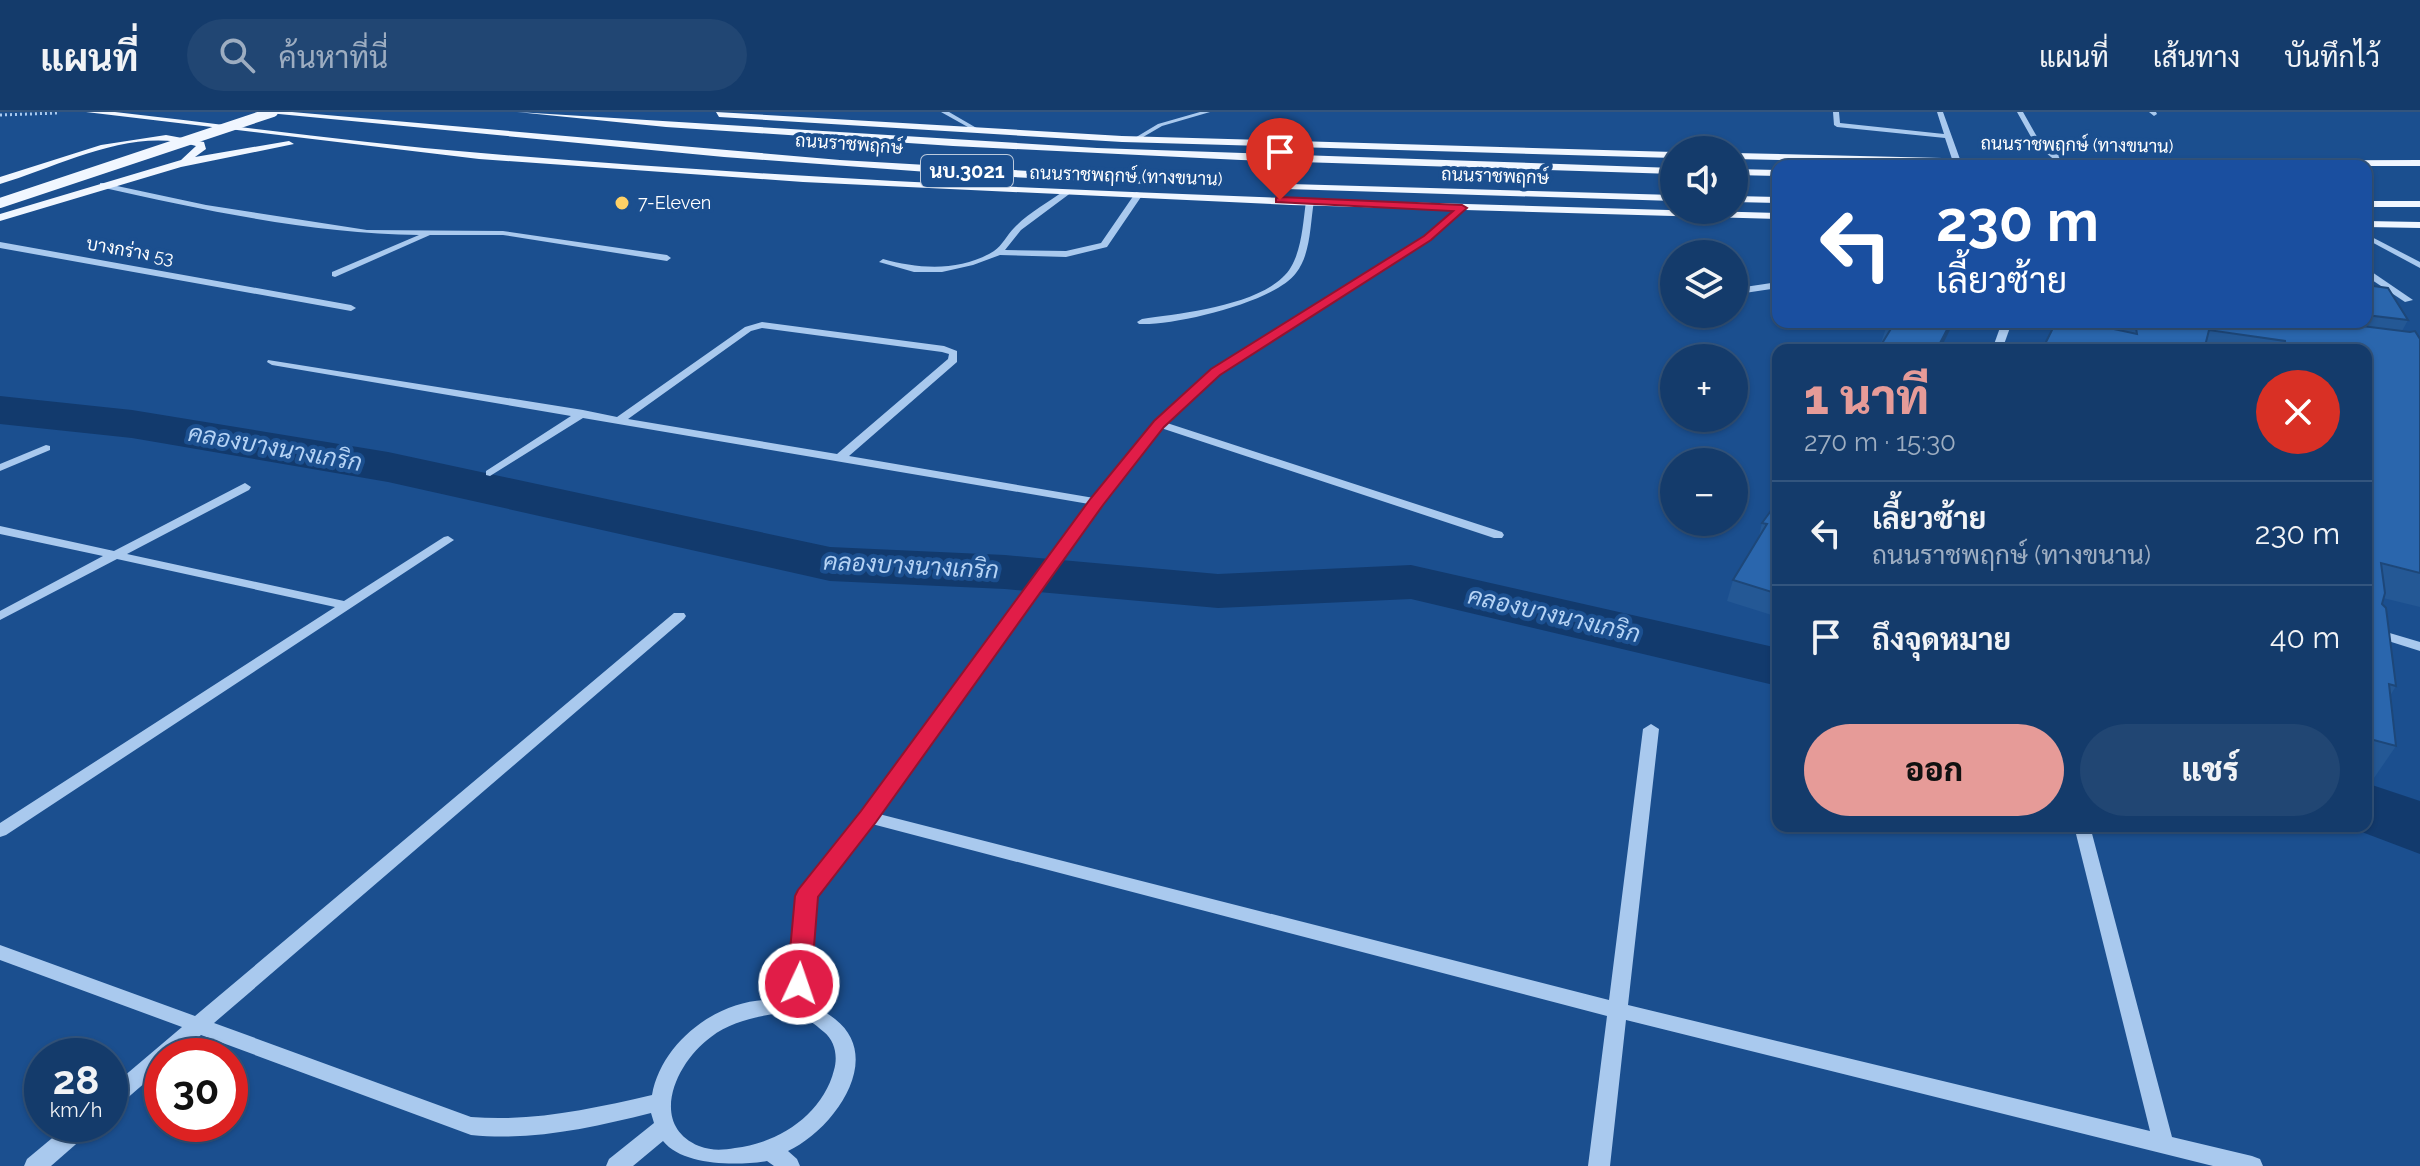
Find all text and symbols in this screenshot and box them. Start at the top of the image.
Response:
search box [187,19,747,91]
icon: search [215,33,259,77]
text: แผนที่ [40,35,139,80]
text: ค้นหาที่นี่ [279,40,388,75]
text: แผนที่ [2039,41,2109,74]
text: เส้นทาง [2153,41,2240,74]
text: บันทึกไว้ [2284,41,2380,74]
pin [1246,118,1314,200]
street label: ถนนราชพฤกษ์ [795,127,904,159]
icon: arrive [1258,130,1302,174]
street label: ถนนราชพฤกษ์ (ทางขนาน) [1980,130,2174,158]
map controls [1660,136,1748,536]
button: sound [1660,136,1748,224]
road number: นบ.3021 [921,155,1013,187]
street label: ถนนราชพฤกษ์ (ทางขนาน) [1029,160,1223,190]
street label: ถนนราชพฤกษ์ [1441,161,1550,189]
text: 230 m [1936,188,2099,254]
place label: 7-Eleven [638,192,711,213]
icon: left [1804,192,1908,296]
marker: 7-Eleven [613,194,631,212]
street label: บางกร่าง 53 [85,231,176,269]
button: layers [1660,240,1748,328]
text: เลี้ยวซ้าย [1936,259,2067,301]
button: + [1660,344,1748,432]
text: 1 นาที [1804,369,1929,425]
button: close [2256,370,2340,454]
water label: คลองบางนางเกริก [186,418,364,477]
text: 270 m · 15:30 [1804,427,1956,457]
button: − [1660,448,1748,536]
text: เลี้ยวซ้าย [1872,501,1986,536]
icon: left [1804,511,1848,555]
text: 230 m [2255,516,2340,551]
text: ถนนราชพฤกษ์ (ทางขนาน) [1872,540,2151,570]
water label: คลองบางนางเกริก [822,546,1000,585]
water label: คลองบางนางเกริก [1465,581,1643,648]
icon: arrive [1804,615,1848,659]
text: 40 m [2270,620,2340,655]
text: ถึงจุดหมาย [1872,622,2011,657]
button: ออก [1804,724,2064,816]
button: แชร์ [2080,724,2340,816]
position arrow [757,942,841,1026]
speed limit sign: 30 [144,1038,248,1142]
text: 28 [53,1056,99,1103]
text: km/h [50,1098,102,1122]

